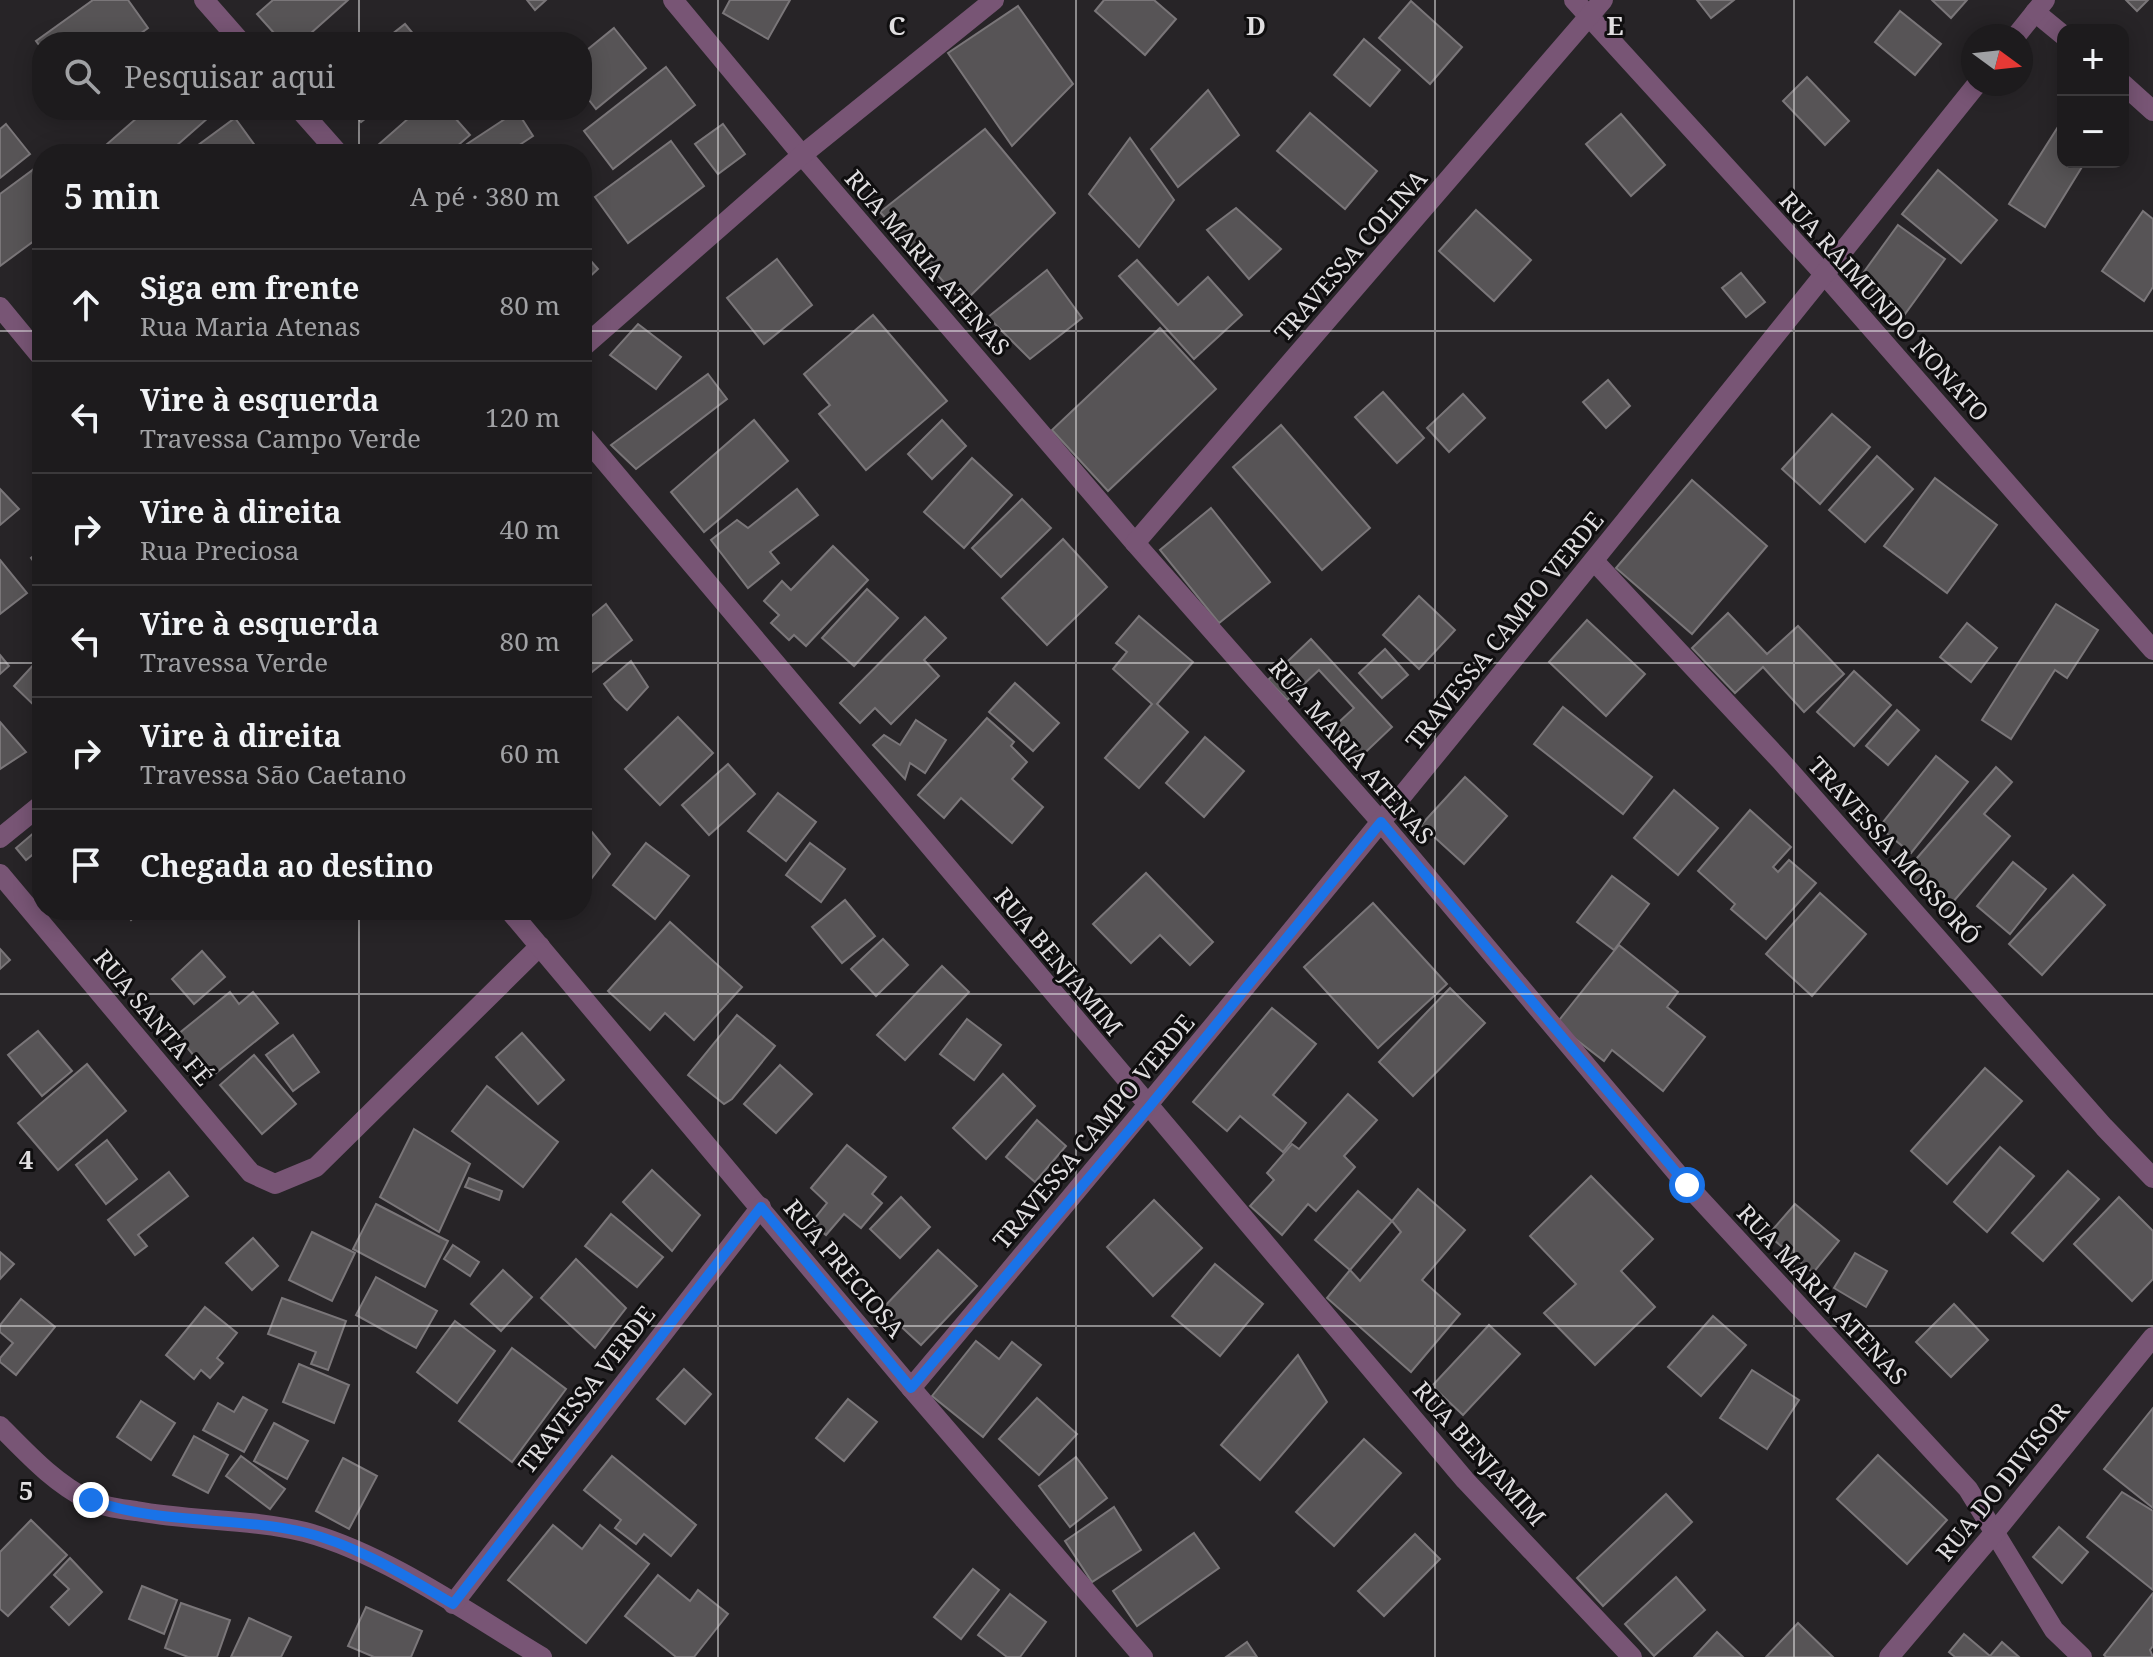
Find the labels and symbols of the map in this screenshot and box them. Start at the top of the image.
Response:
text: C [888,7,906,43]
text: D [1246,7,1266,43]
text: E [1607,7,1624,43]
north arrow [1961,24,2033,96]
street label: RUA MARIA ATENAS [838,162,1018,362]
street label: TRAVESSA COLINA [1266,162,1434,348]
street label: RUA RAIMUNDO NONATO [1773,184,1997,428]
street label: TRAVESSA CAMPO VERDE [1398,504,1610,756]
street label: RUA MARIA ATENAS [1262,651,1442,851]
street label: TRAVESSA MOSSORÓ [1802,749,1988,951]
street label: RUA BENJAMIM [987,880,1131,1042]
street label: RUA SANTA FÉ [87,942,221,1092]
street label: TRAVESSA CAMPO VERDE [985,1006,1201,1256]
text: 4 [19,1141,34,1177]
route start [1669,1167,1705,1203]
street label: RUA PRECIOSA [777,1192,913,1344]
street label: RUA MARIA ATENAS [1730,1196,1916,1392]
street label: TRAVESSA VERDE [510,1298,662,1480]
street label: RUA BENJAMIM [1406,1374,1554,1532]
street label: RUA DO DIVISOR [1928,1395,2076,1567]
text: 5 [19,1472,33,1508]
route end [73,1482,109,1518]

